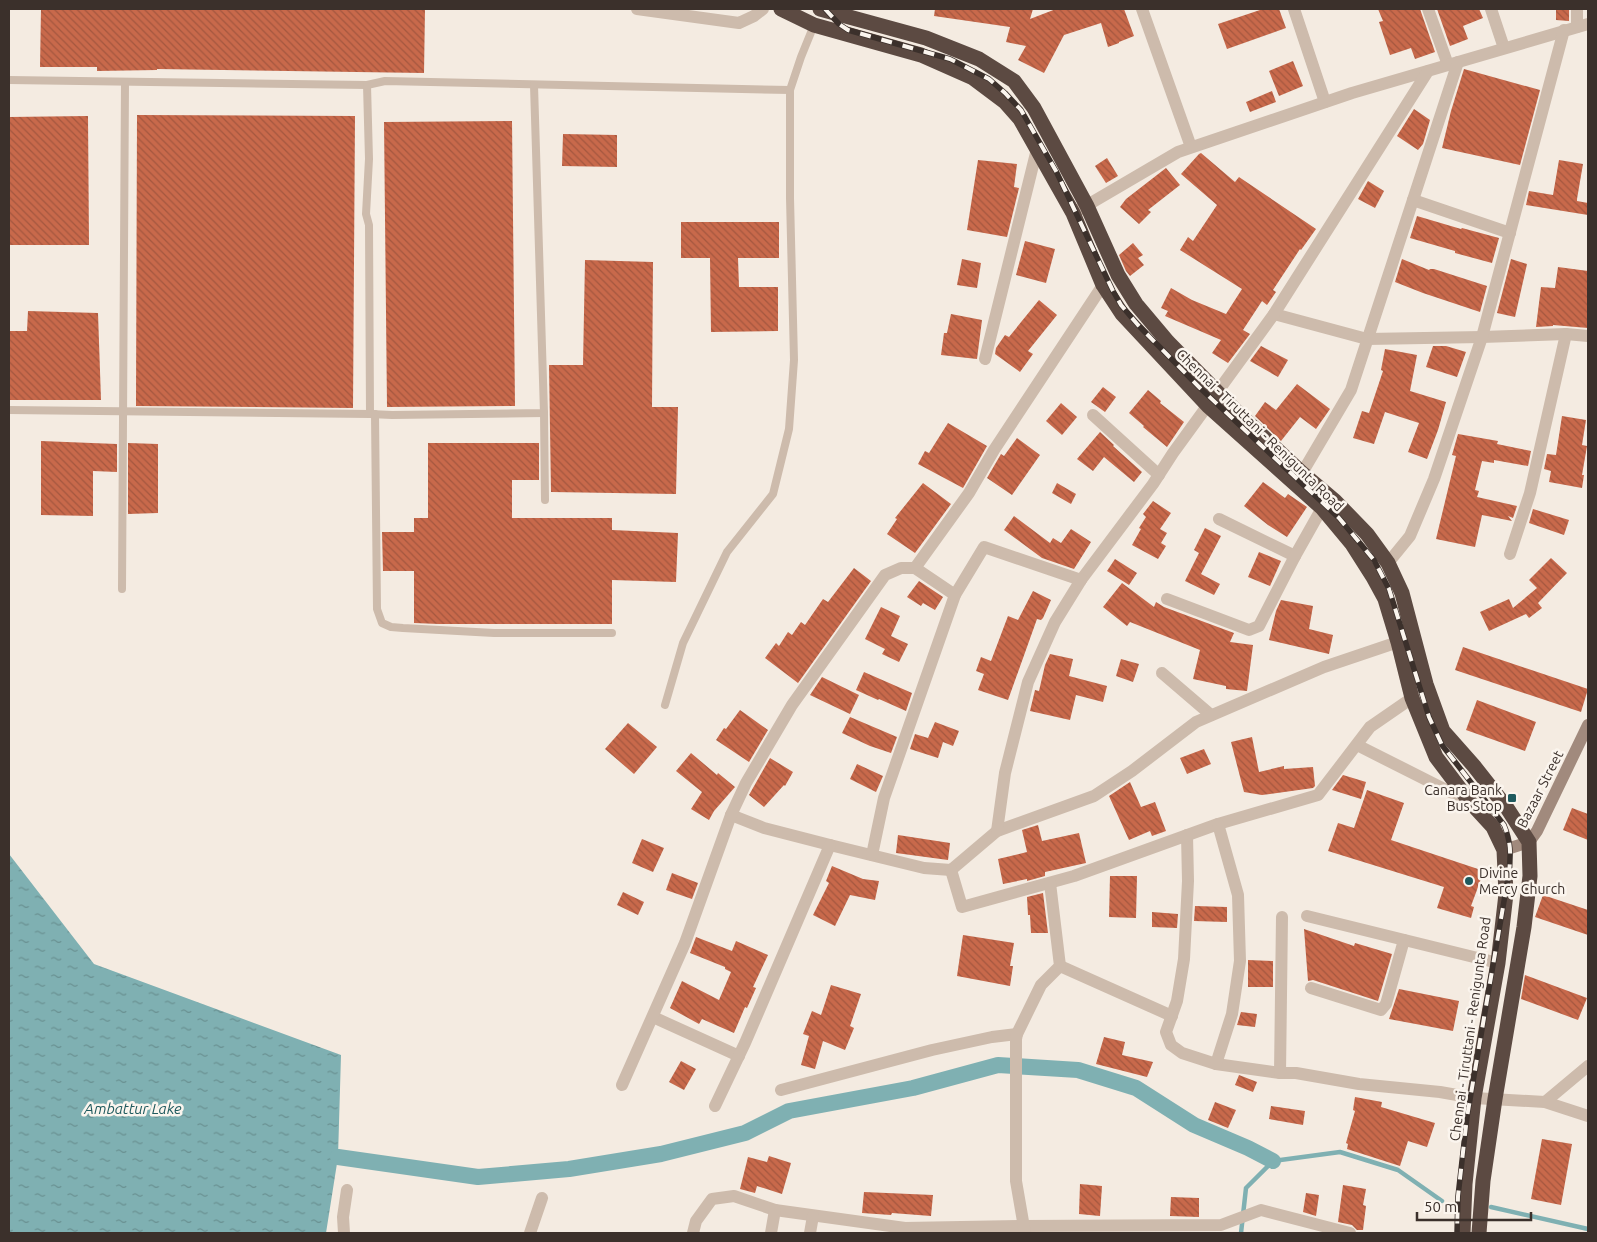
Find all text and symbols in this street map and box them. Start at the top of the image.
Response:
street label: Chennai - Tiruttani - Renigunta Road [1173,346,1347,514]
street label: Bazaar Street [1514,747,1567,830]
place label: Canara Bank Bus Stop [1424,782,1502,814]
marker: Canara Bank Bus Stop [1506,792,1518,804]
place label: Divine Mercy Church [1479,865,1565,897]
marker: Divine Mercy Church [1463,875,1475,887]
street label: Chennai - Tiruttani - Renigunta Road [1446,916,1494,1142]
water label: Ambattur Lake [83,1100,182,1117]
scale bar [1417,1190,1531,1222]
text: 50 m [1424,1198,1457,1215]

